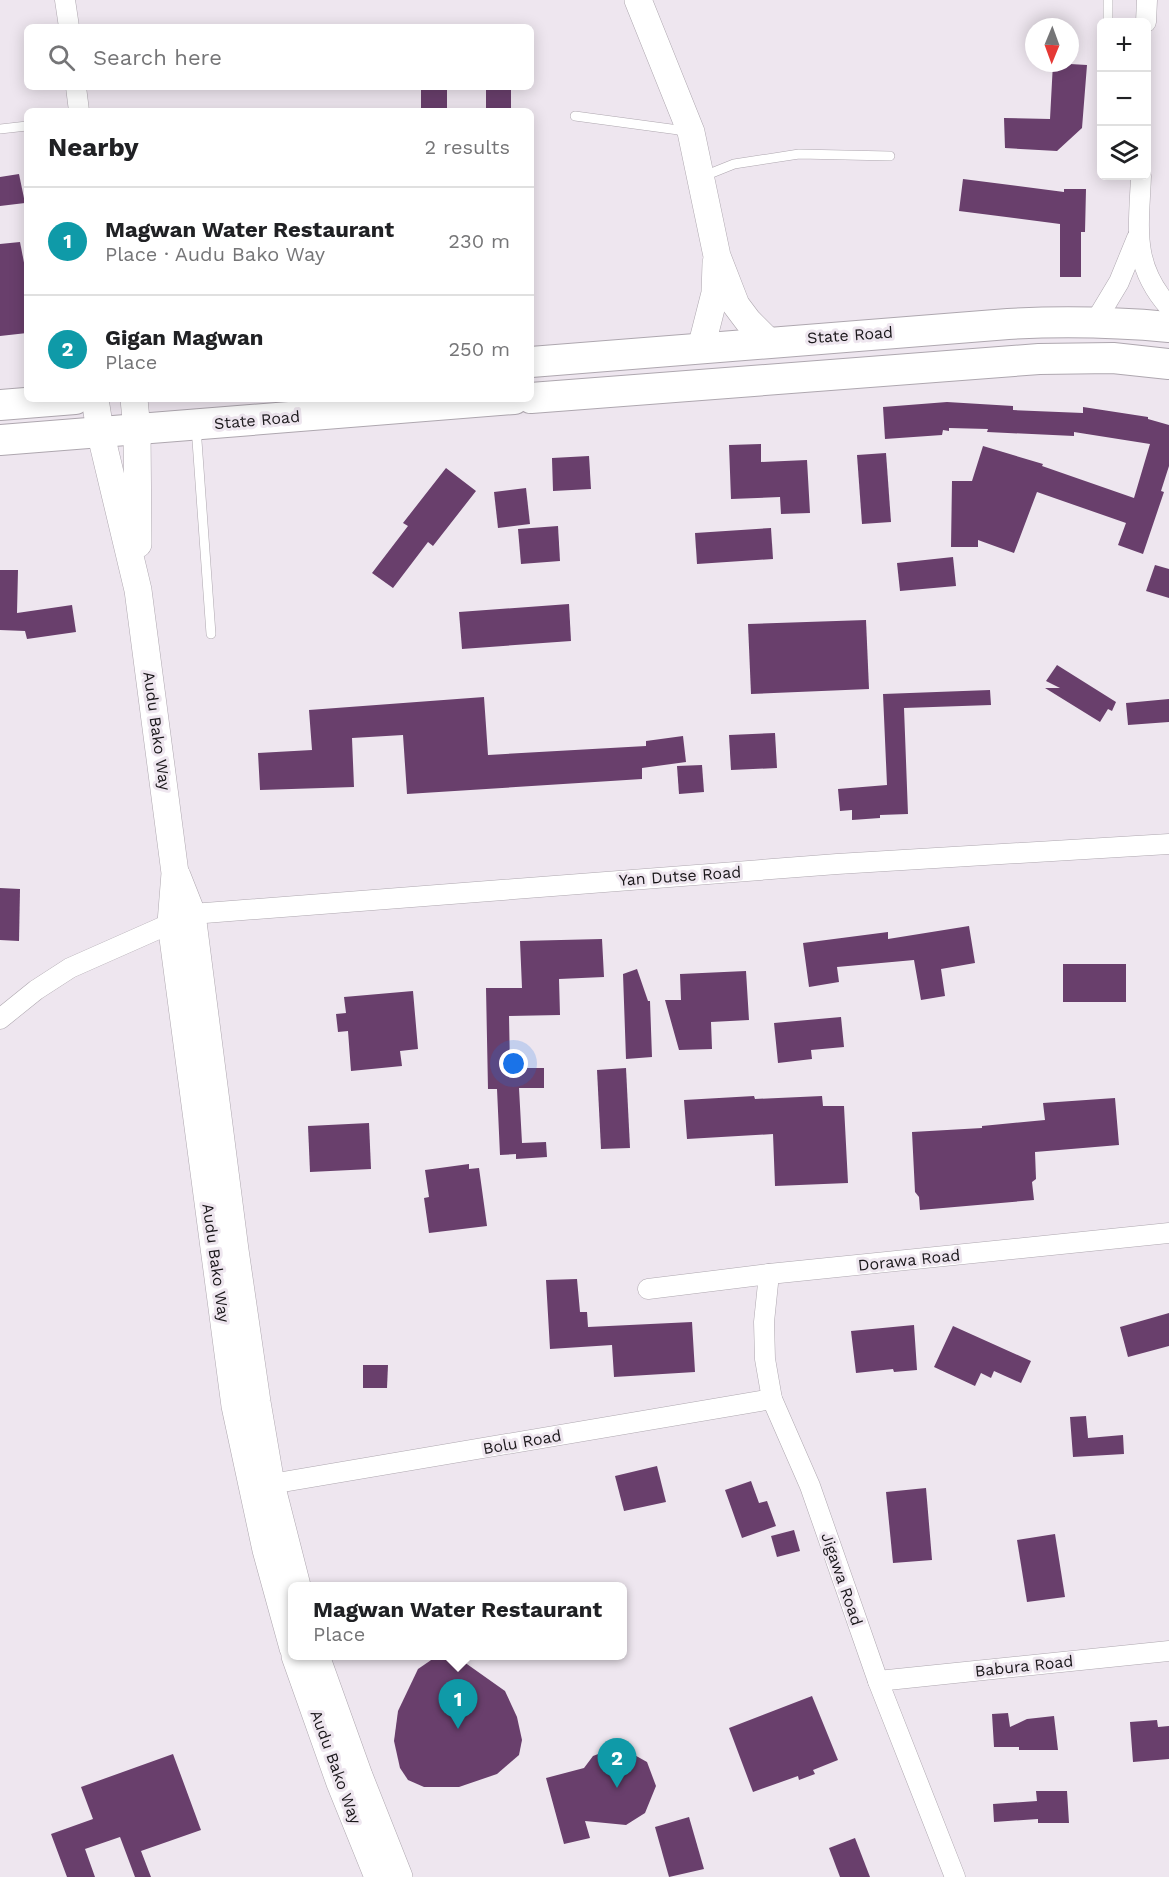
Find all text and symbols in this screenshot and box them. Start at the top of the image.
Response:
north arrow [1025,18,1079,72]
map controls [1097,18,1151,180]
button: + [1097,18,1151,72]
search box [24,24,534,90]
icon: search [45,41,78,74]
text: Search here [93,45,222,70]
button: − [1097,72,1151,126]
button: layers [1097,126,1151,180]
text: Nearby [48,132,139,162]
text: 2 results [425,135,510,159]
text: Magwan Water Restaurant [105,217,394,242]
text: 1 [63,229,72,253]
text: 230 m [448,229,510,253]
text: Place · Audu Bako Way [105,242,325,266]
street label: State Road [806,323,894,347]
text: Gigan Magwan [105,325,263,350]
text: 2 [62,337,73,361]
text: 250 m [448,337,510,361]
text: Place [105,350,157,374]
street label: State Road [213,407,301,433]
street label: Audu Bako Way [139,670,175,793]
street label: Yan Dutse Road [618,862,742,890]
your location [499,1049,528,1078]
street label: Audu Bako Way [198,1202,234,1325]
street label: Dorawa Road [857,1245,961,1275]
street label: Bolu Road [481,1426,563,1458]
street label: Jigawa Road [817,1530,867,1628]
popup [288,1582,627,1660]
text: Magwan Water Restaurant [313,1597,602,1622]
text: Place [313,1622,365,1646]
street label: Babura Road [974,1651,1074,1681]
pin: 1 [438,1680,478,1729]
street label: Audu Bako Way [307,1707,366,1827]
pin: 2 [598,1738,636,1788]

